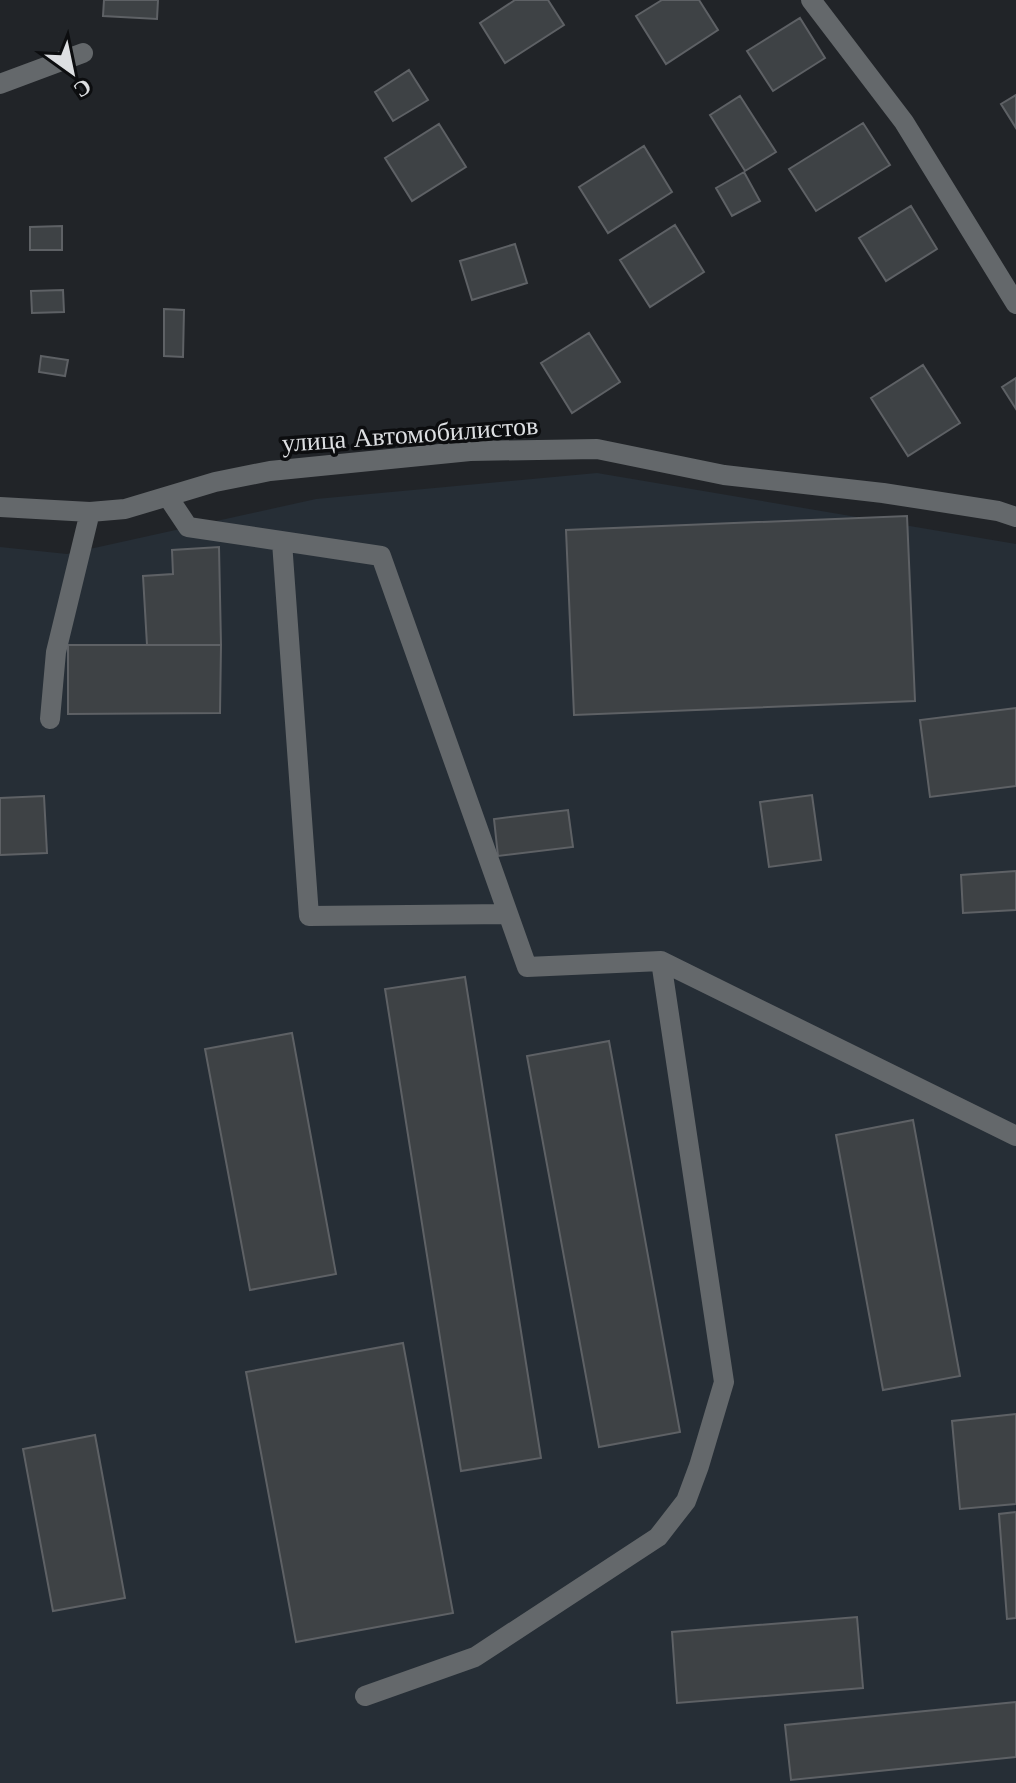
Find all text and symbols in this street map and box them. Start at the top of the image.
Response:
north arrow [32,32,112,112]
text: С [69,73,97,104]
street label: улица Автомобилистов [281,409,539,459]

